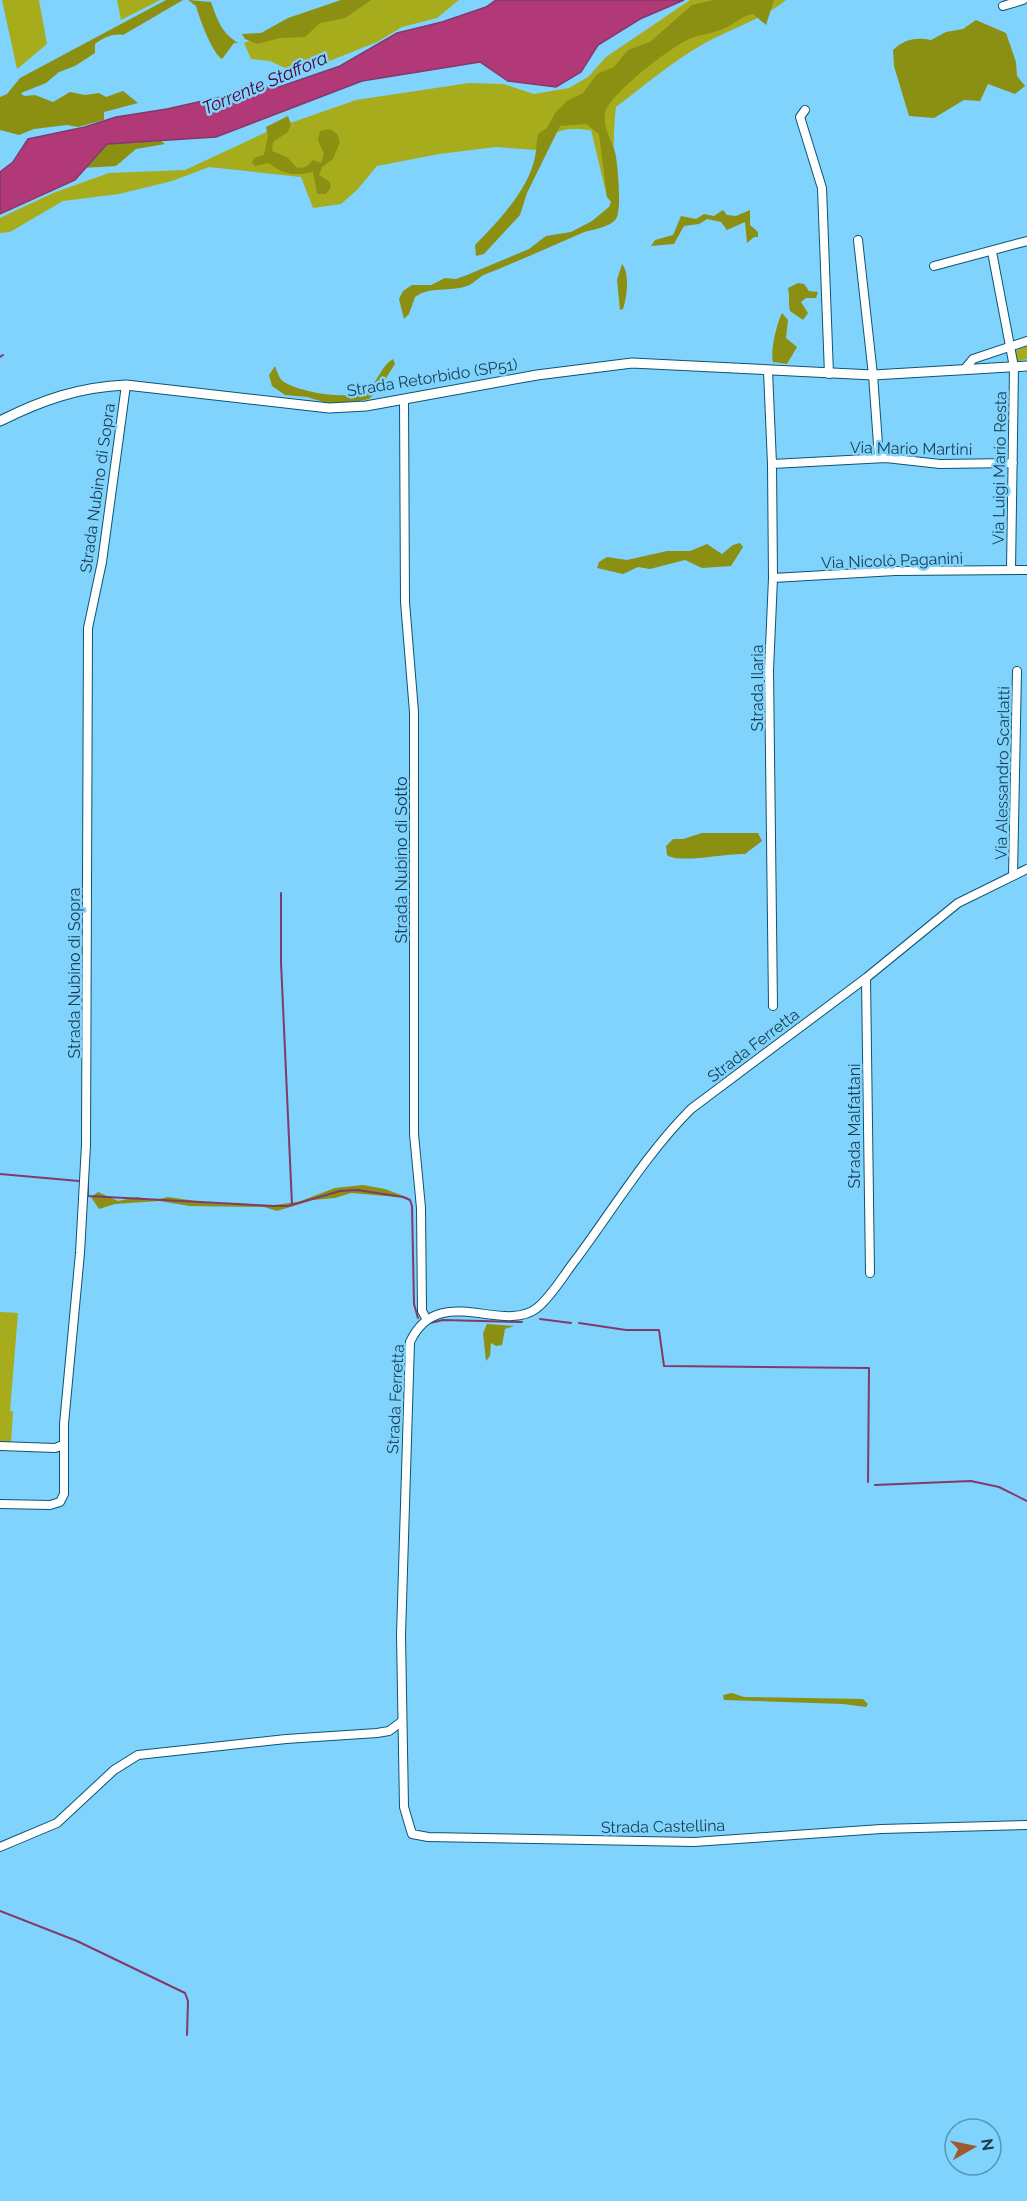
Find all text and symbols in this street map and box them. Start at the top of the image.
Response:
water label: Torrente Staffora [199,47,331,118]
street label: Strada Retorbido (SP51) [345,355,519,400]
street label: Via Luigi Mario Resta [989,391,1010,545]
street label: Strada Nubino di Sopra [76,402,119,574]
street label: Via Mario Martini [850,438,972,459]
street label: Via Nicolò Paganini [821,549,963,572]
street label: Strada Ilaria [748,645,767,731]
street label: Via Alessandro Scarlatti [991,686,1014,860]
street label: Strada Nubino di Sotto [392,777,411,943]
street label: Strada Nubino di Sopra [65,887,84,1059]
street label: Strada Ferretta [704,1005,803,1086]
street label: Strada Malfattani [845,1063,864,1189]
street label: Strada Ferretta [383,1344,408,1454]
street label: Strada Castellina [601,1816,725,1837]
north arrow [943,2117,1003,2177]
text: N [977,2137,998,2152]

